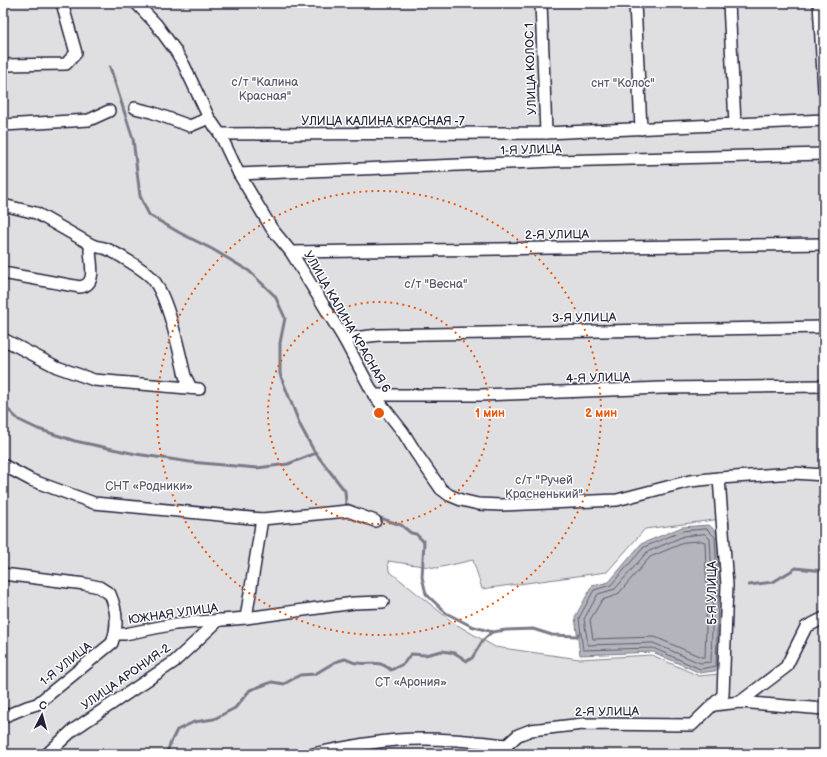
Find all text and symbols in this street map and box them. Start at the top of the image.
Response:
street label: УЛИЦА КОЛОС 1 [522,23,540,115]
park label: с/т "Калина Красная" [232,75,298,104]
park label: снт "Колос" [591,76,655,91]
street label: УЛИЦА КАЛИНА КРАСНАЯ -7 [301,114,465,129]
street label: 1-Я УЛИЦА [500,141,563,159]
street label: 2-Я УЛИЦА [525,227,590,243]
street label: УЛИЦА КАЛИНА КРАСНАЯ 6 [300,249,394,395]
park label: с/т "Весна" [404,277,468,292]
street label: 3-Я УЛИЦА [552,310,617,326]
street label: 4-Я УЛИЦА [566,369,631,387]
centre of rings [372,406,386,420]
text: 1 мин [475,406,505,421]
text: 2 мин [585,406,617,421]
park label: с/т "Ручей Красненький" [505,473,583,502]
park label: СНТ «Родники» [105,479,193,494]
street label: 5-Я УЛИЦА [705,560,720,625]
street label: ЮЖНАЯ УЛИЦА [127,600,220,628]
street label: 1-Я УЛИЦА [37,638,95,689]
street label: УЛИЦА АРОНИЯ-2 [79,641,173,713]
park label: СТ «Арония» [375,675,447,690]
north arrow [22,695,62,735]
text: С [39,699,48,712]
street label: 2-Я УЛИЦА [575,704,640,720]

